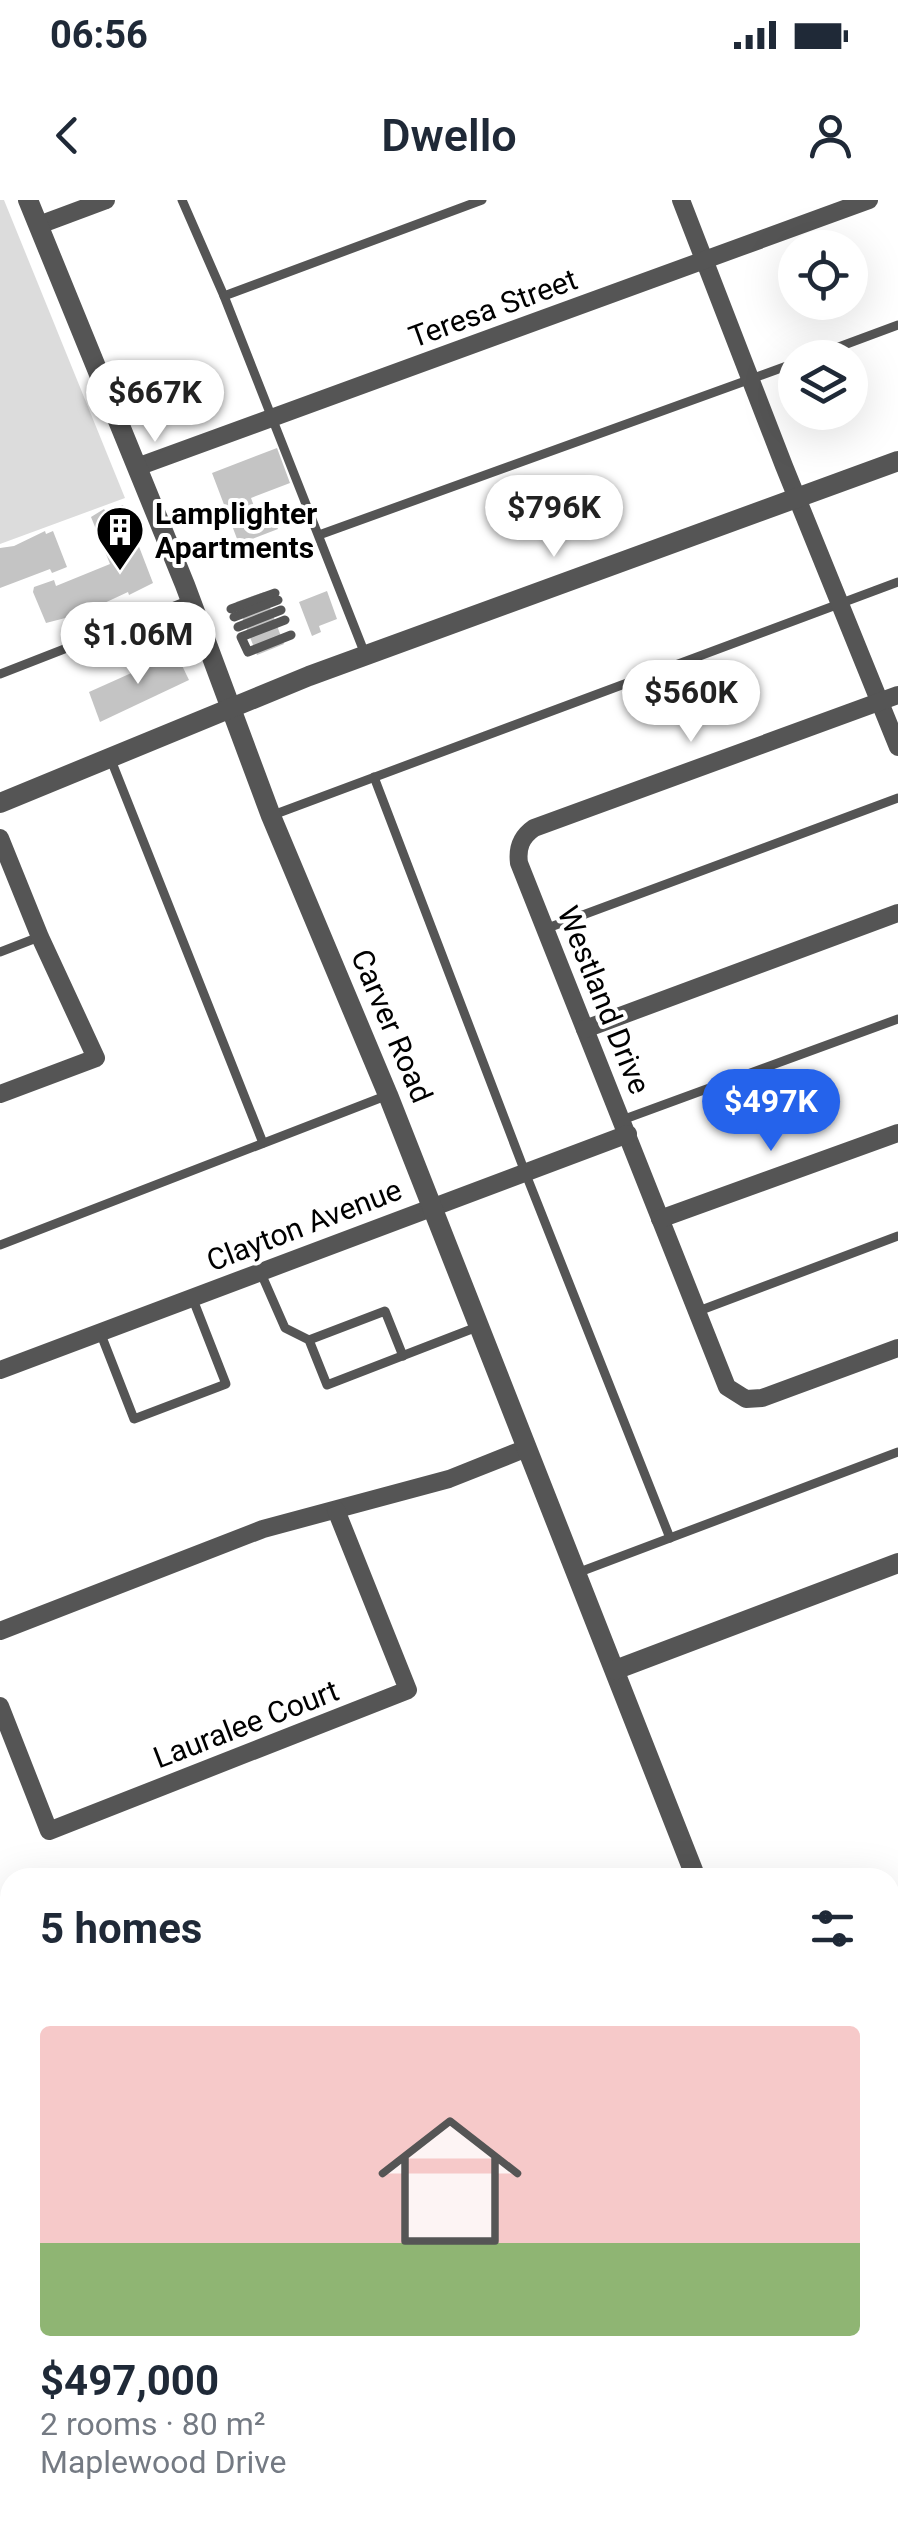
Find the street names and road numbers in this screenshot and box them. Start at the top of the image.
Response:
street label: Teresa Street [404,261,582,355]
street label: Westland Drive [550,901,658,1099]
street label: Carver Road [344,944,440,1108]
street label: Clayton Avenue [202,1172,406,1278]
street label: Lauralee Court [149,1673,343,1775]

